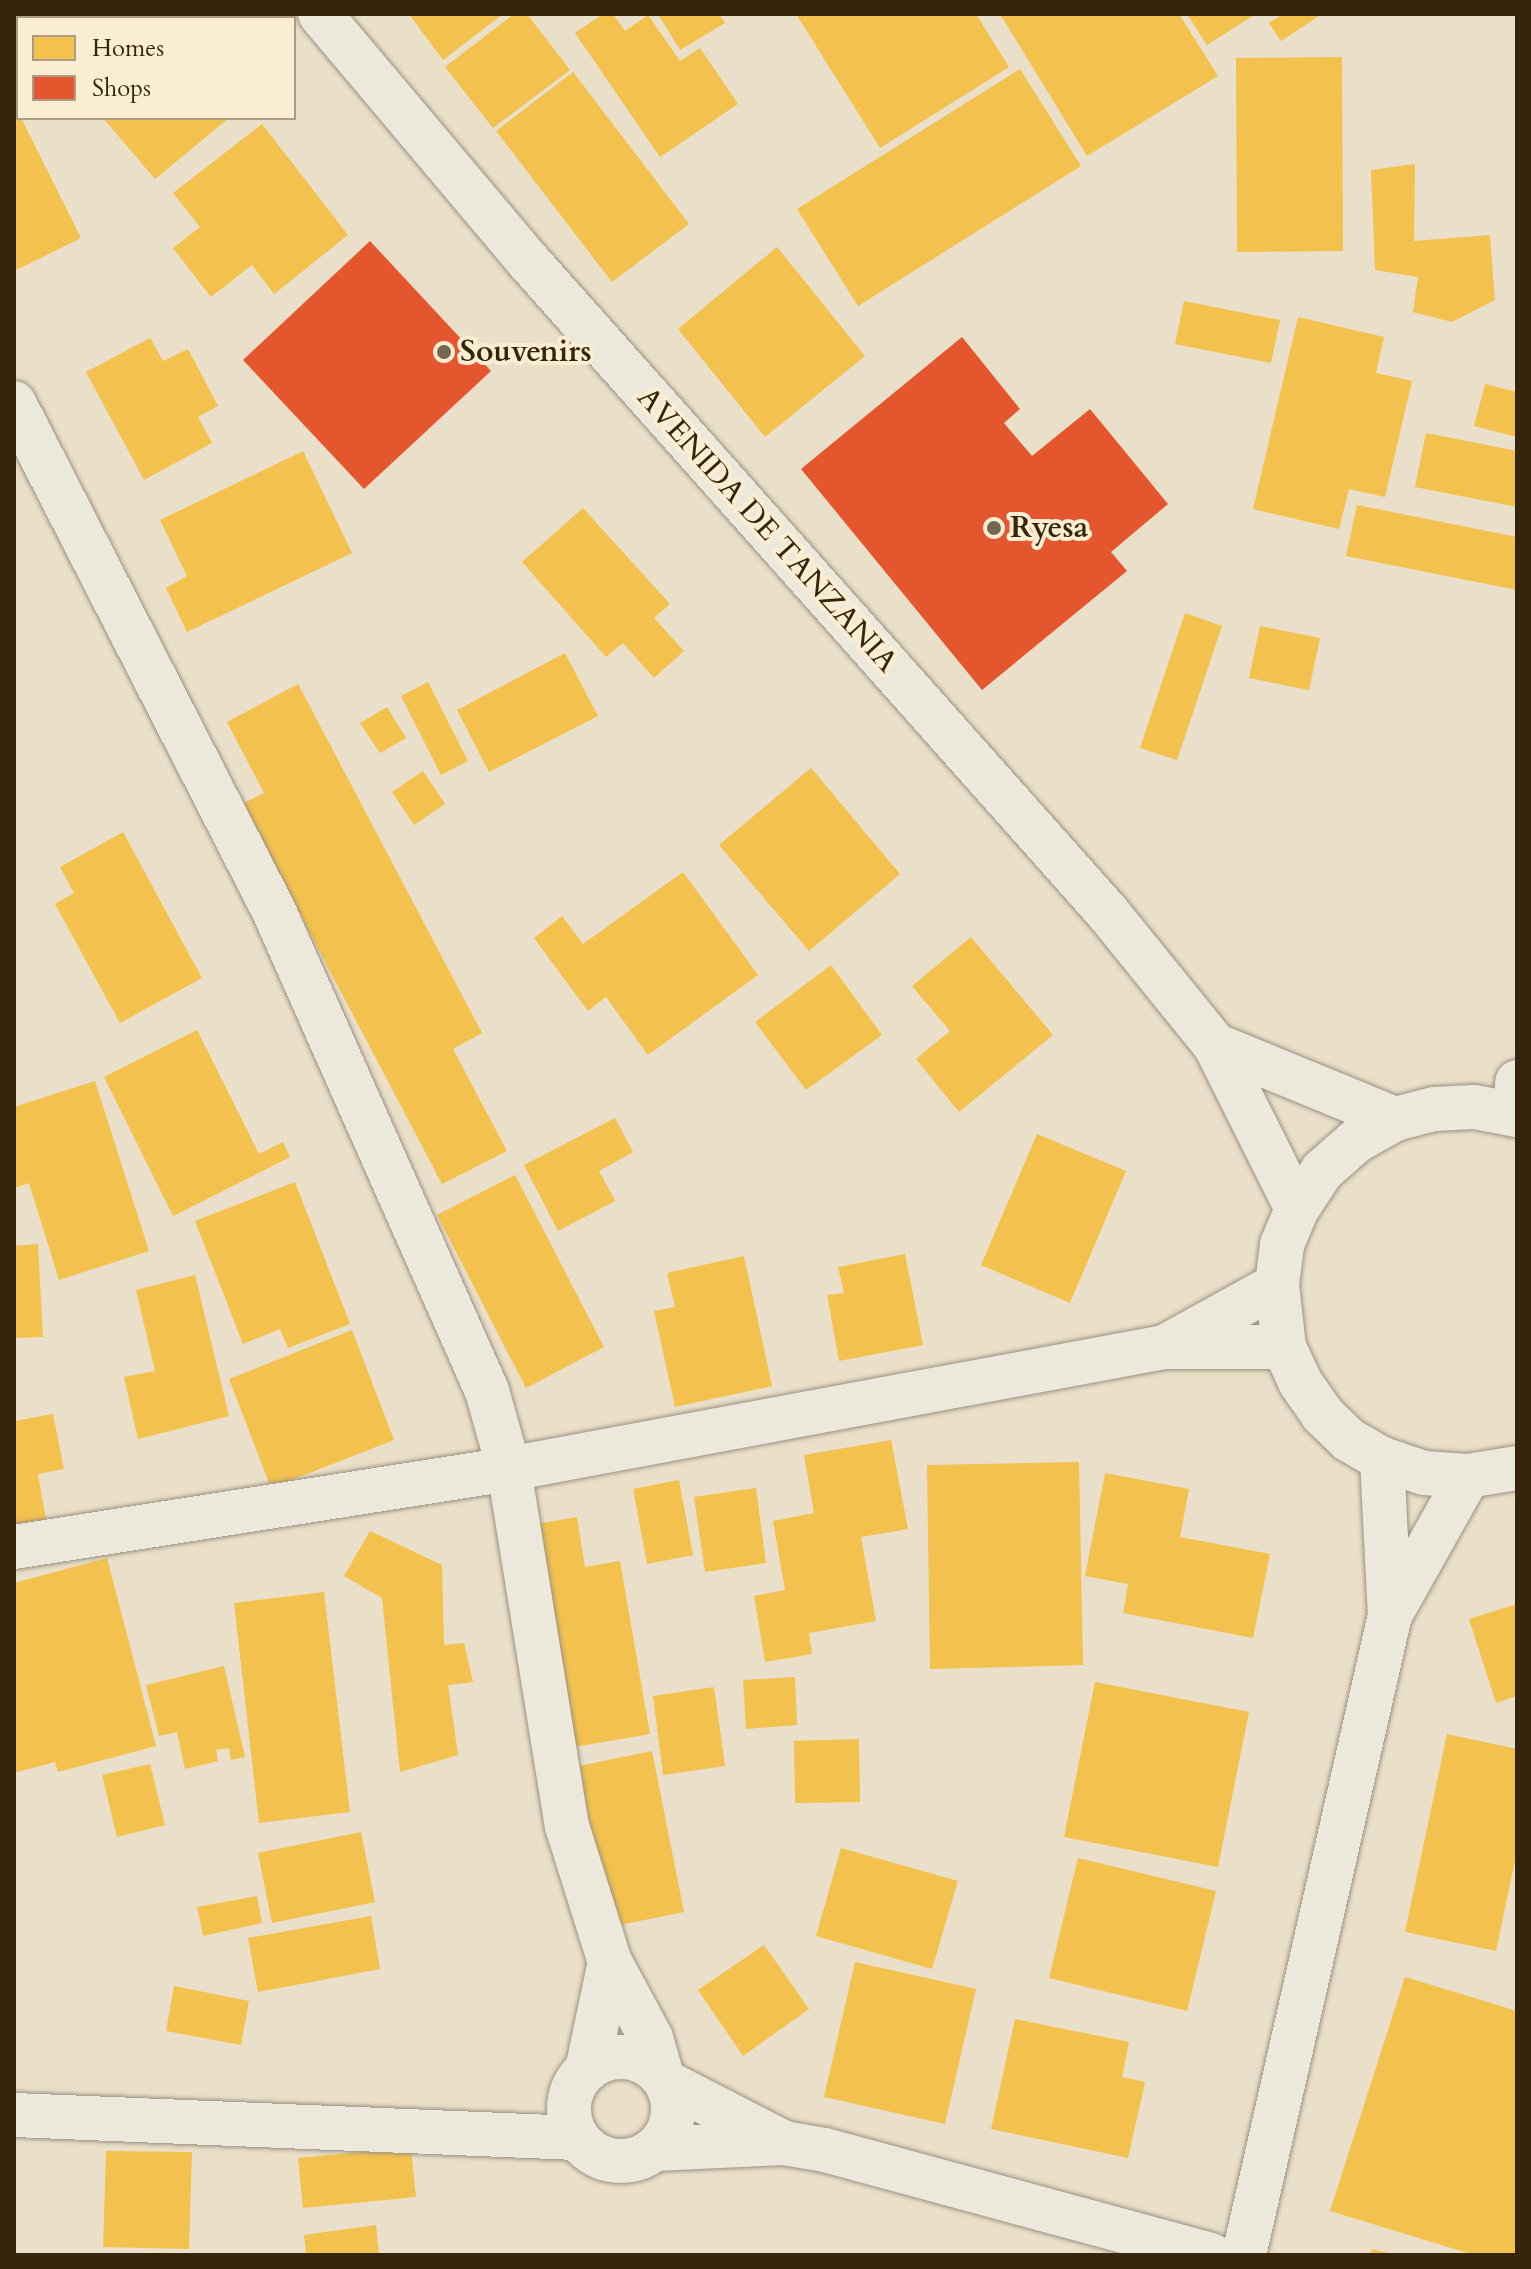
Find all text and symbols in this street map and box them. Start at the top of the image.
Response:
legend [16,16,296,120]
text: Homes [92,32,164,65]
text: Shops [92,72,151,105]
place label: Souvenirs [460,334,591,370]
marker: Souvenirs [435,343,453,361]
street label: AVENIDA DE TANZANIA [629,380,905,680]
place label: Ryesa [1010,510,1088,546]
marker: Ryesa [985,519,1003,537]

